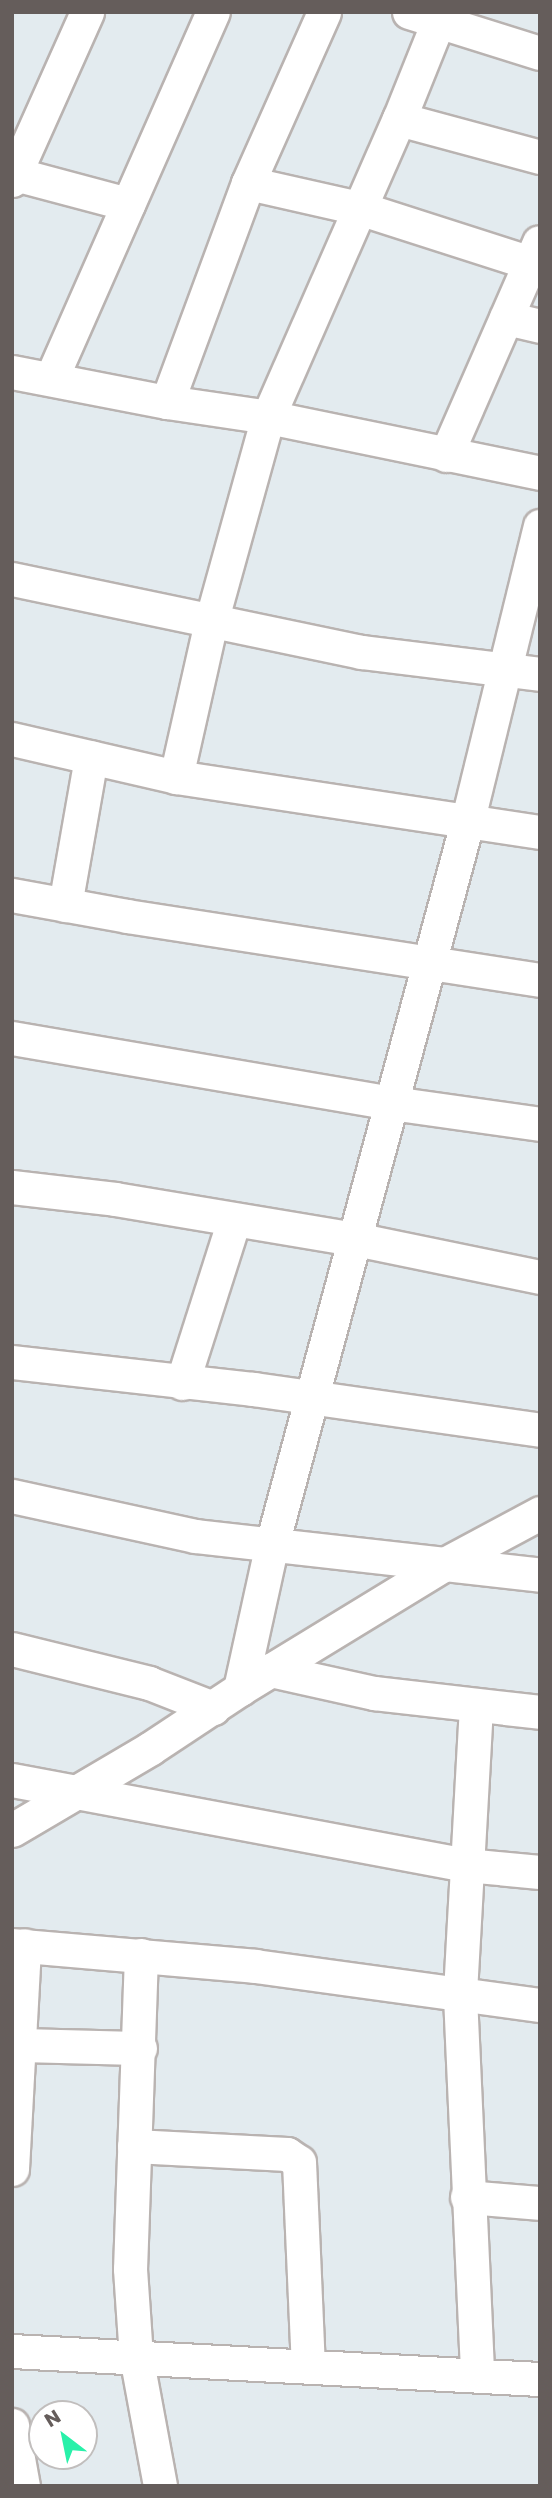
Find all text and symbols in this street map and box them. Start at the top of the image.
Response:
north arrow [28,2400,98,2470]
text: N [39,2403,66,2434]

